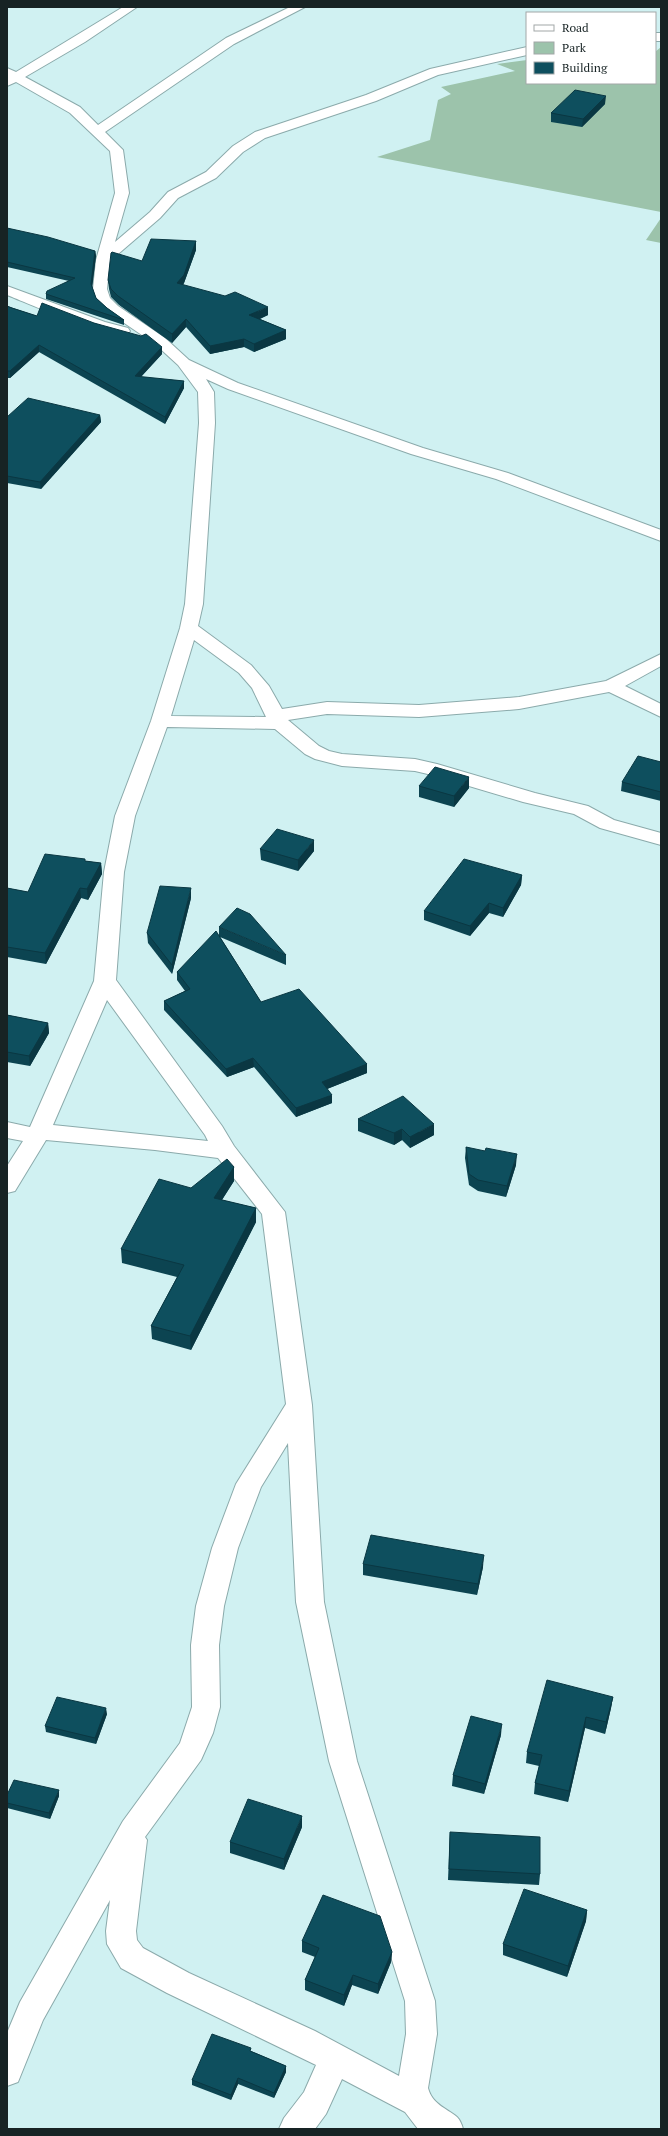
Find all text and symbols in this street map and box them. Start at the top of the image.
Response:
legend [526,12,656,84]
text: Road [562,20,589,35]
text: Park [562,40,587,55]
text: Building [562,60,608,75]

